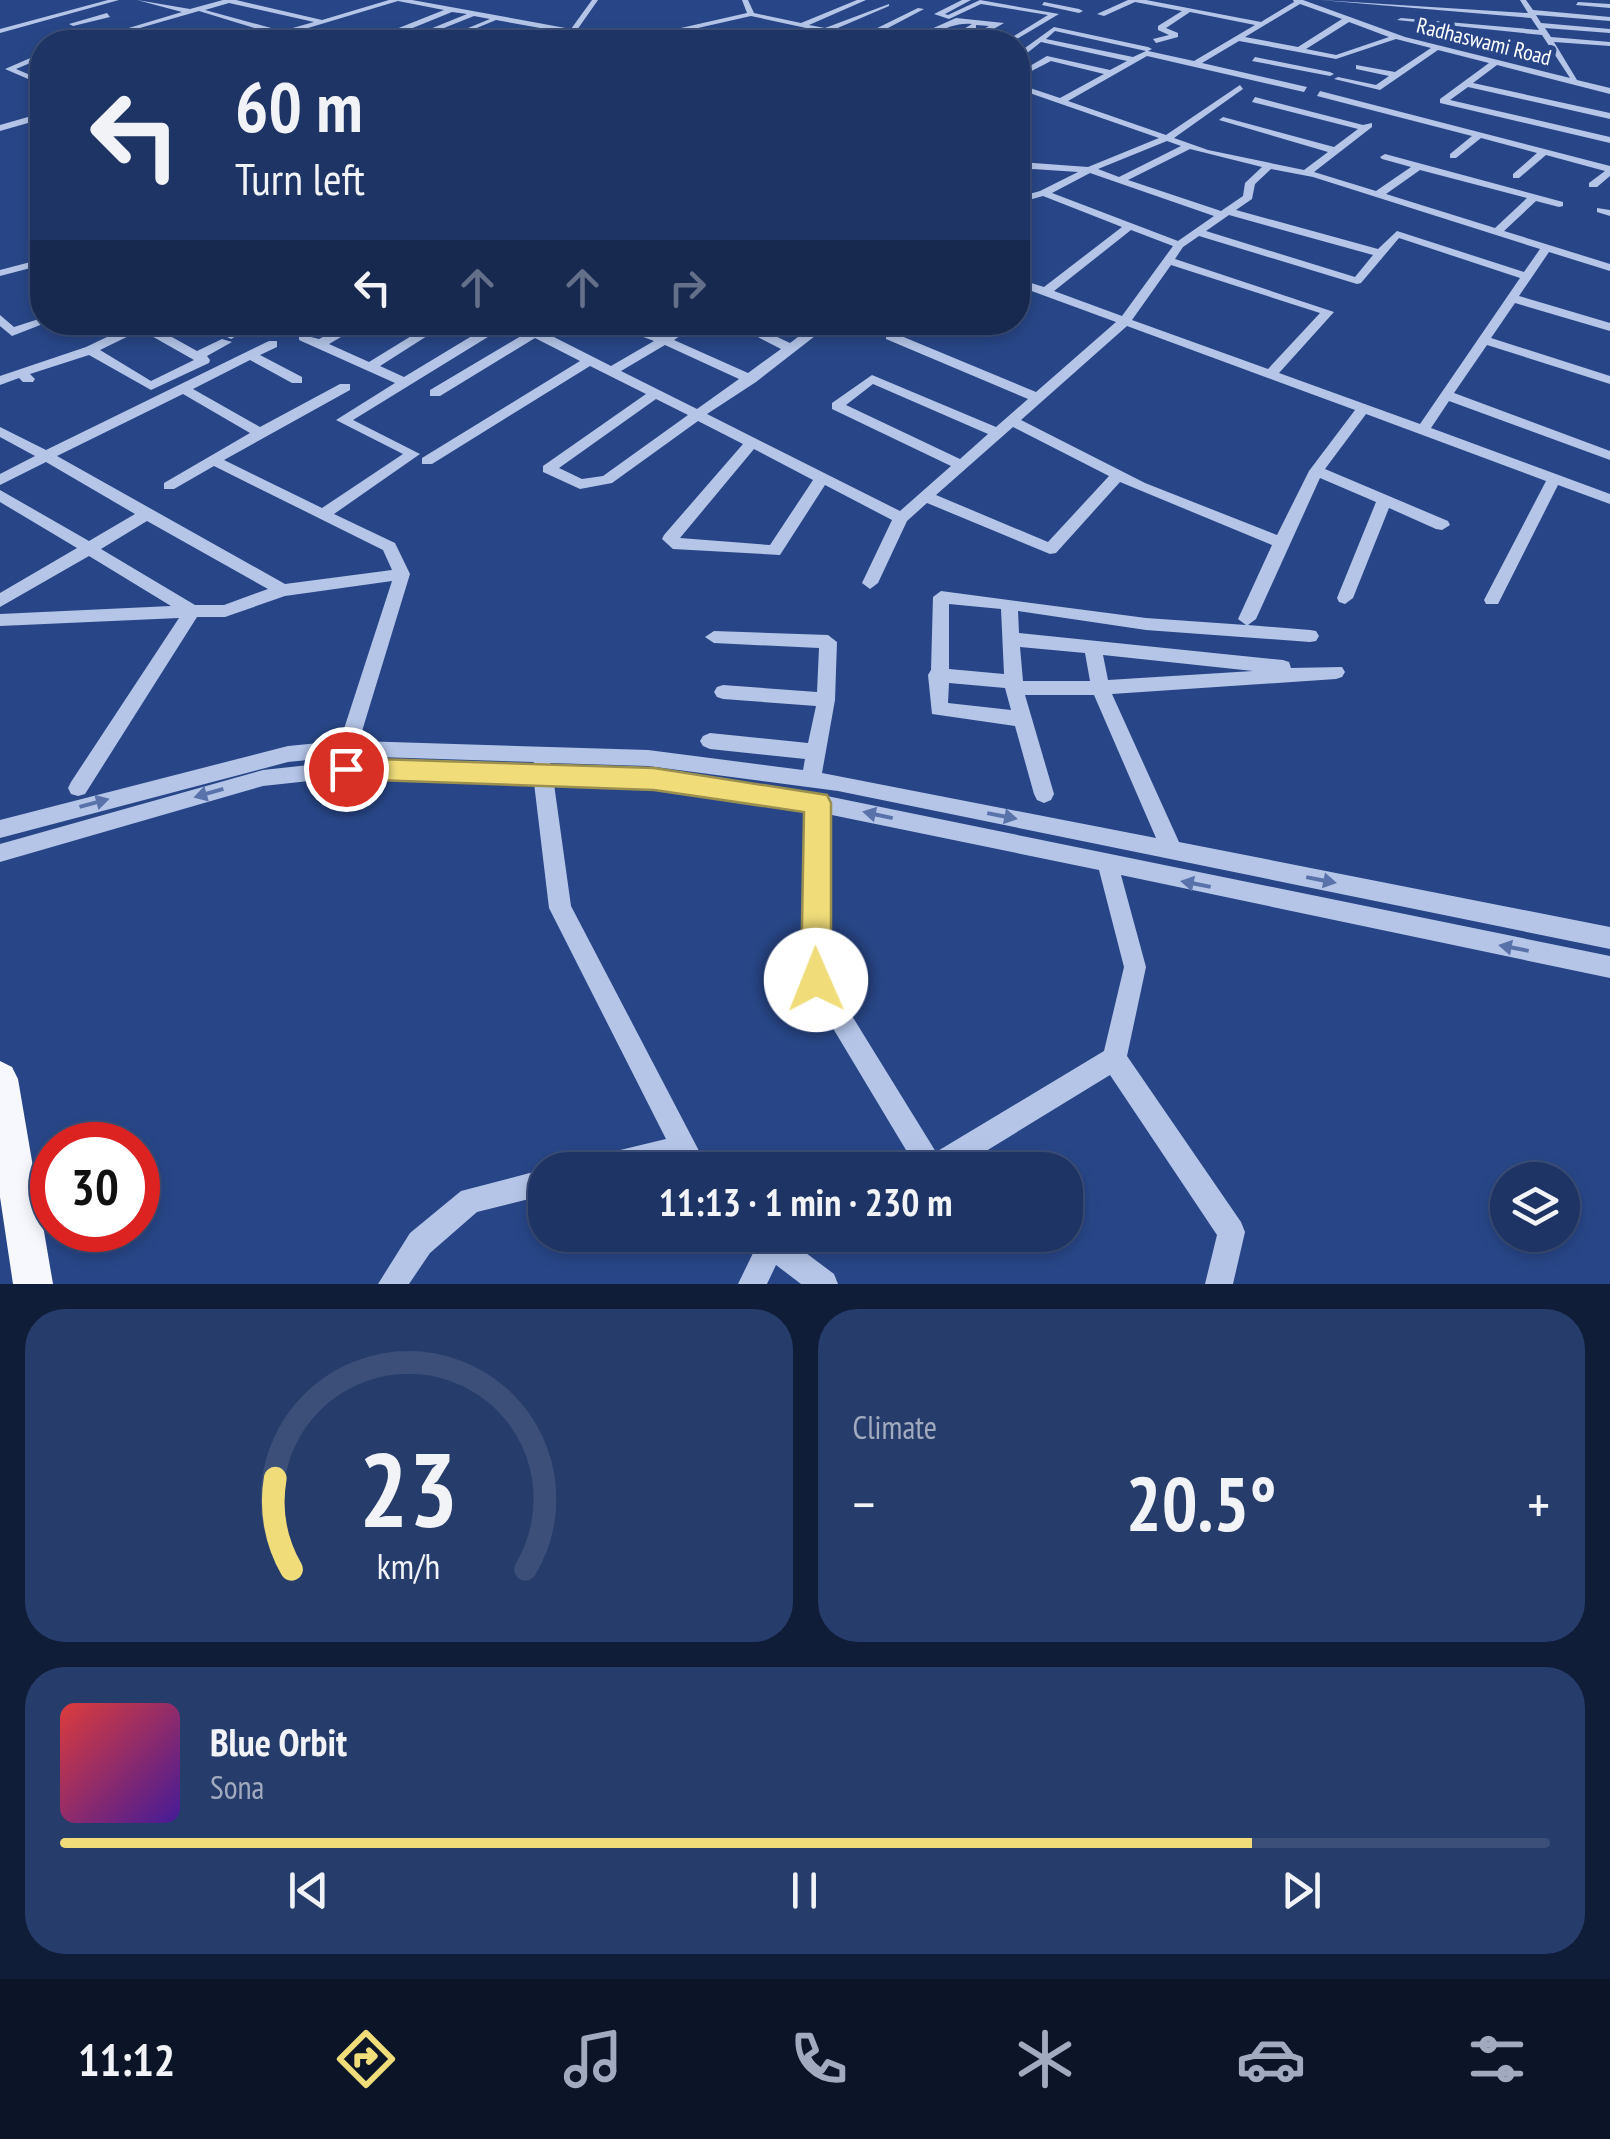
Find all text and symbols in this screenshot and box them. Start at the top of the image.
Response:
street label: Radhaswami Road [1414,11,1554,71]
text: 60 m [235,61,363,151]
icon: left [70,70,200,200]
text: Turn left [235,149,365,207]
icon: left [345,260,400,315]
icon: ahead [450,260,505,315]
icon: ahead [555,260,610,315]
icon: right [660,260,715,315]
pin [304,727,389,812]
icon: arrive [319,742,374,797]
one-way arrow [193,786,224,801]
one-way arrow [79,795,110,811]
one-way arrow [862,807,893,822]
one-way arrow [987,809,1018,825]
one-way arrow [1306,873,1337,888]
one-way arrow [1180,875,1211,891]
position arrow [764,928,868,1032]
one-way arrow [1498,940,1529,956]
speed limit sign: 30 [30,1122,160,1252]
map controls [1490,1162,1580,1252]
button: layers [1490,1162,1580,1252]
text: 11:13 · 1 min · 230 m [659,1177,952,1226]
text: Climate [853,1406,937,1448]
text: 23 [359,1421,458,1556]
text: 20.5° [1126,1455,1277,1552]
text: − [853,1468,875,1539]
text: + [1527,1468,1550,1539]
text: km/h [377,1543,440,1589]
text: Blue Orbit [210,1717,347,1766]
text: Sona [210,1766,264,1808]
icon: previous [281,1863,336,1918]
icon: pause [777,1863,832,1918]
icon: next [1274,1863,1329,1918]
icon: directions [331,2024,401,2094]
icon: music [558,2024,628,2094]
icon: phone [784,2024,854,2094]
icon: climate [1010,2024,1080,2094]
icon: car [1236,2024,1306,2094]
icon: filters [1462,2024,1532,2094]
text: 11:12 [78,2030,175,2088]

